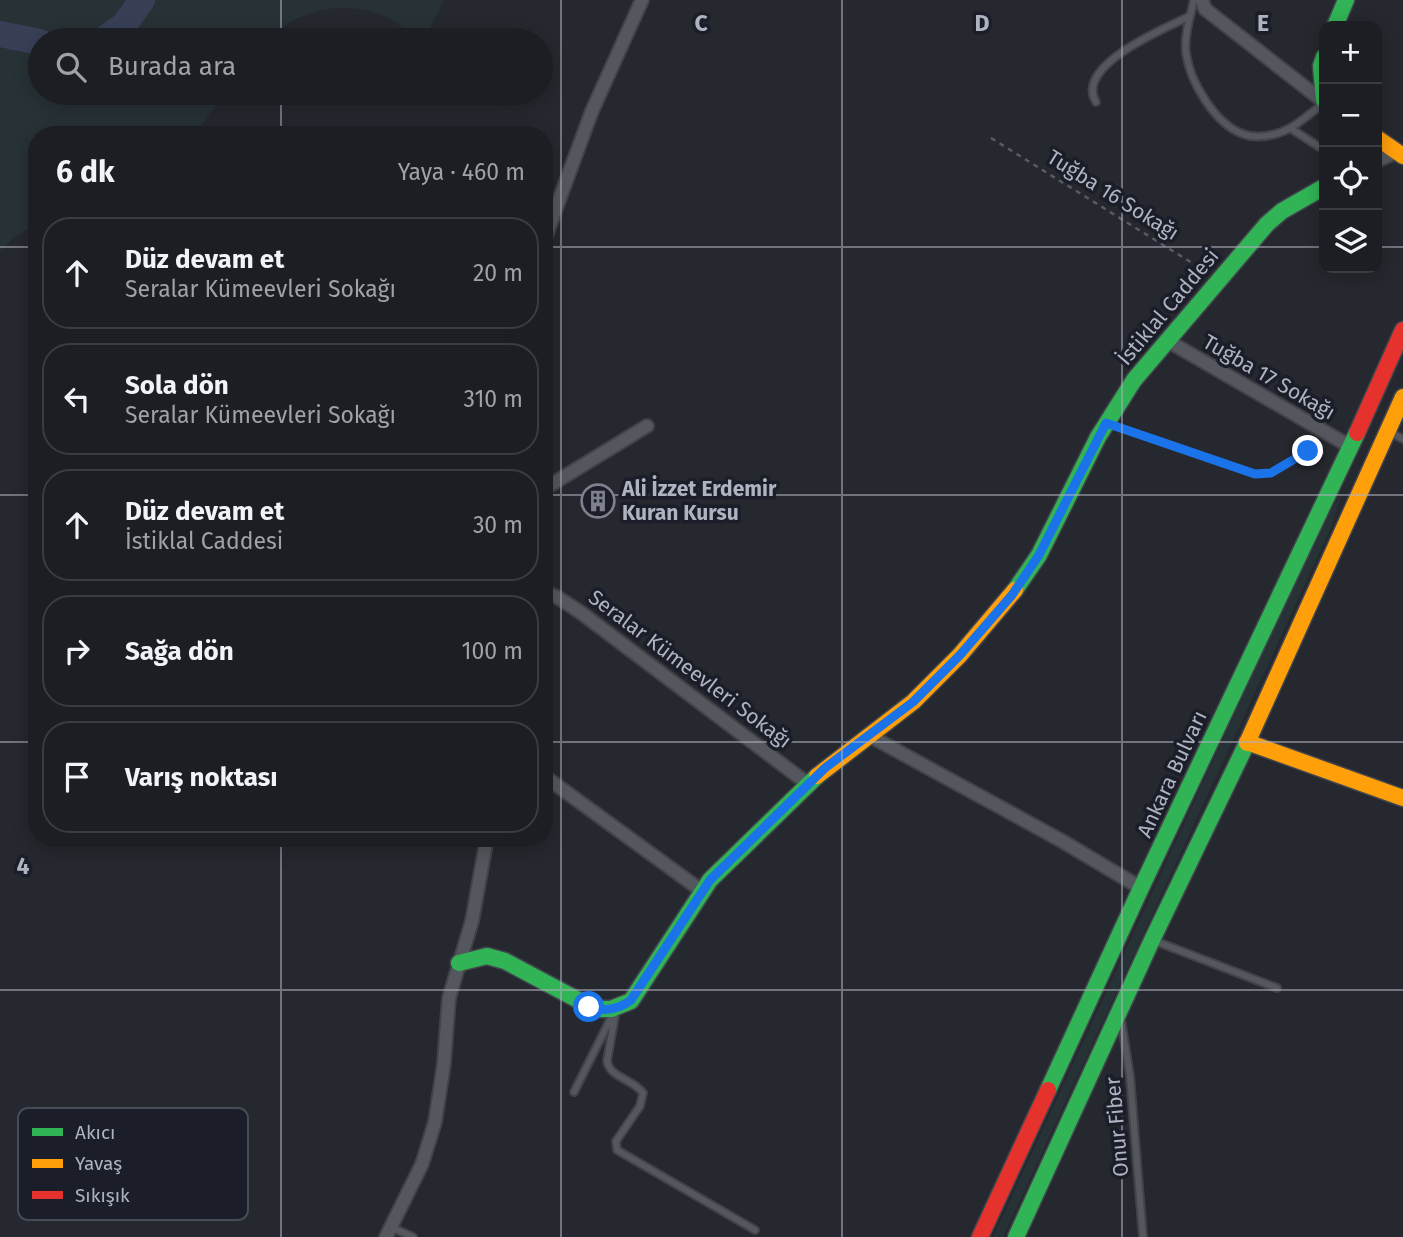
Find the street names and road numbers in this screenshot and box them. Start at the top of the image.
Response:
street label: Tuğba 16 Sokağı [1042,144,1184,246]
street label: İstiklal Caddesi [1112,243,1224,371]
street label: Tuğba 17 Sokağı [1198,329,1340,425]
street label: Seralar Kümeevleri Sokağı [583,584,797,754]
street label: Ankara Bulvarı [1131,706,1213,842]
street label: Onur Fiber [1100,1076,1134,1178]

